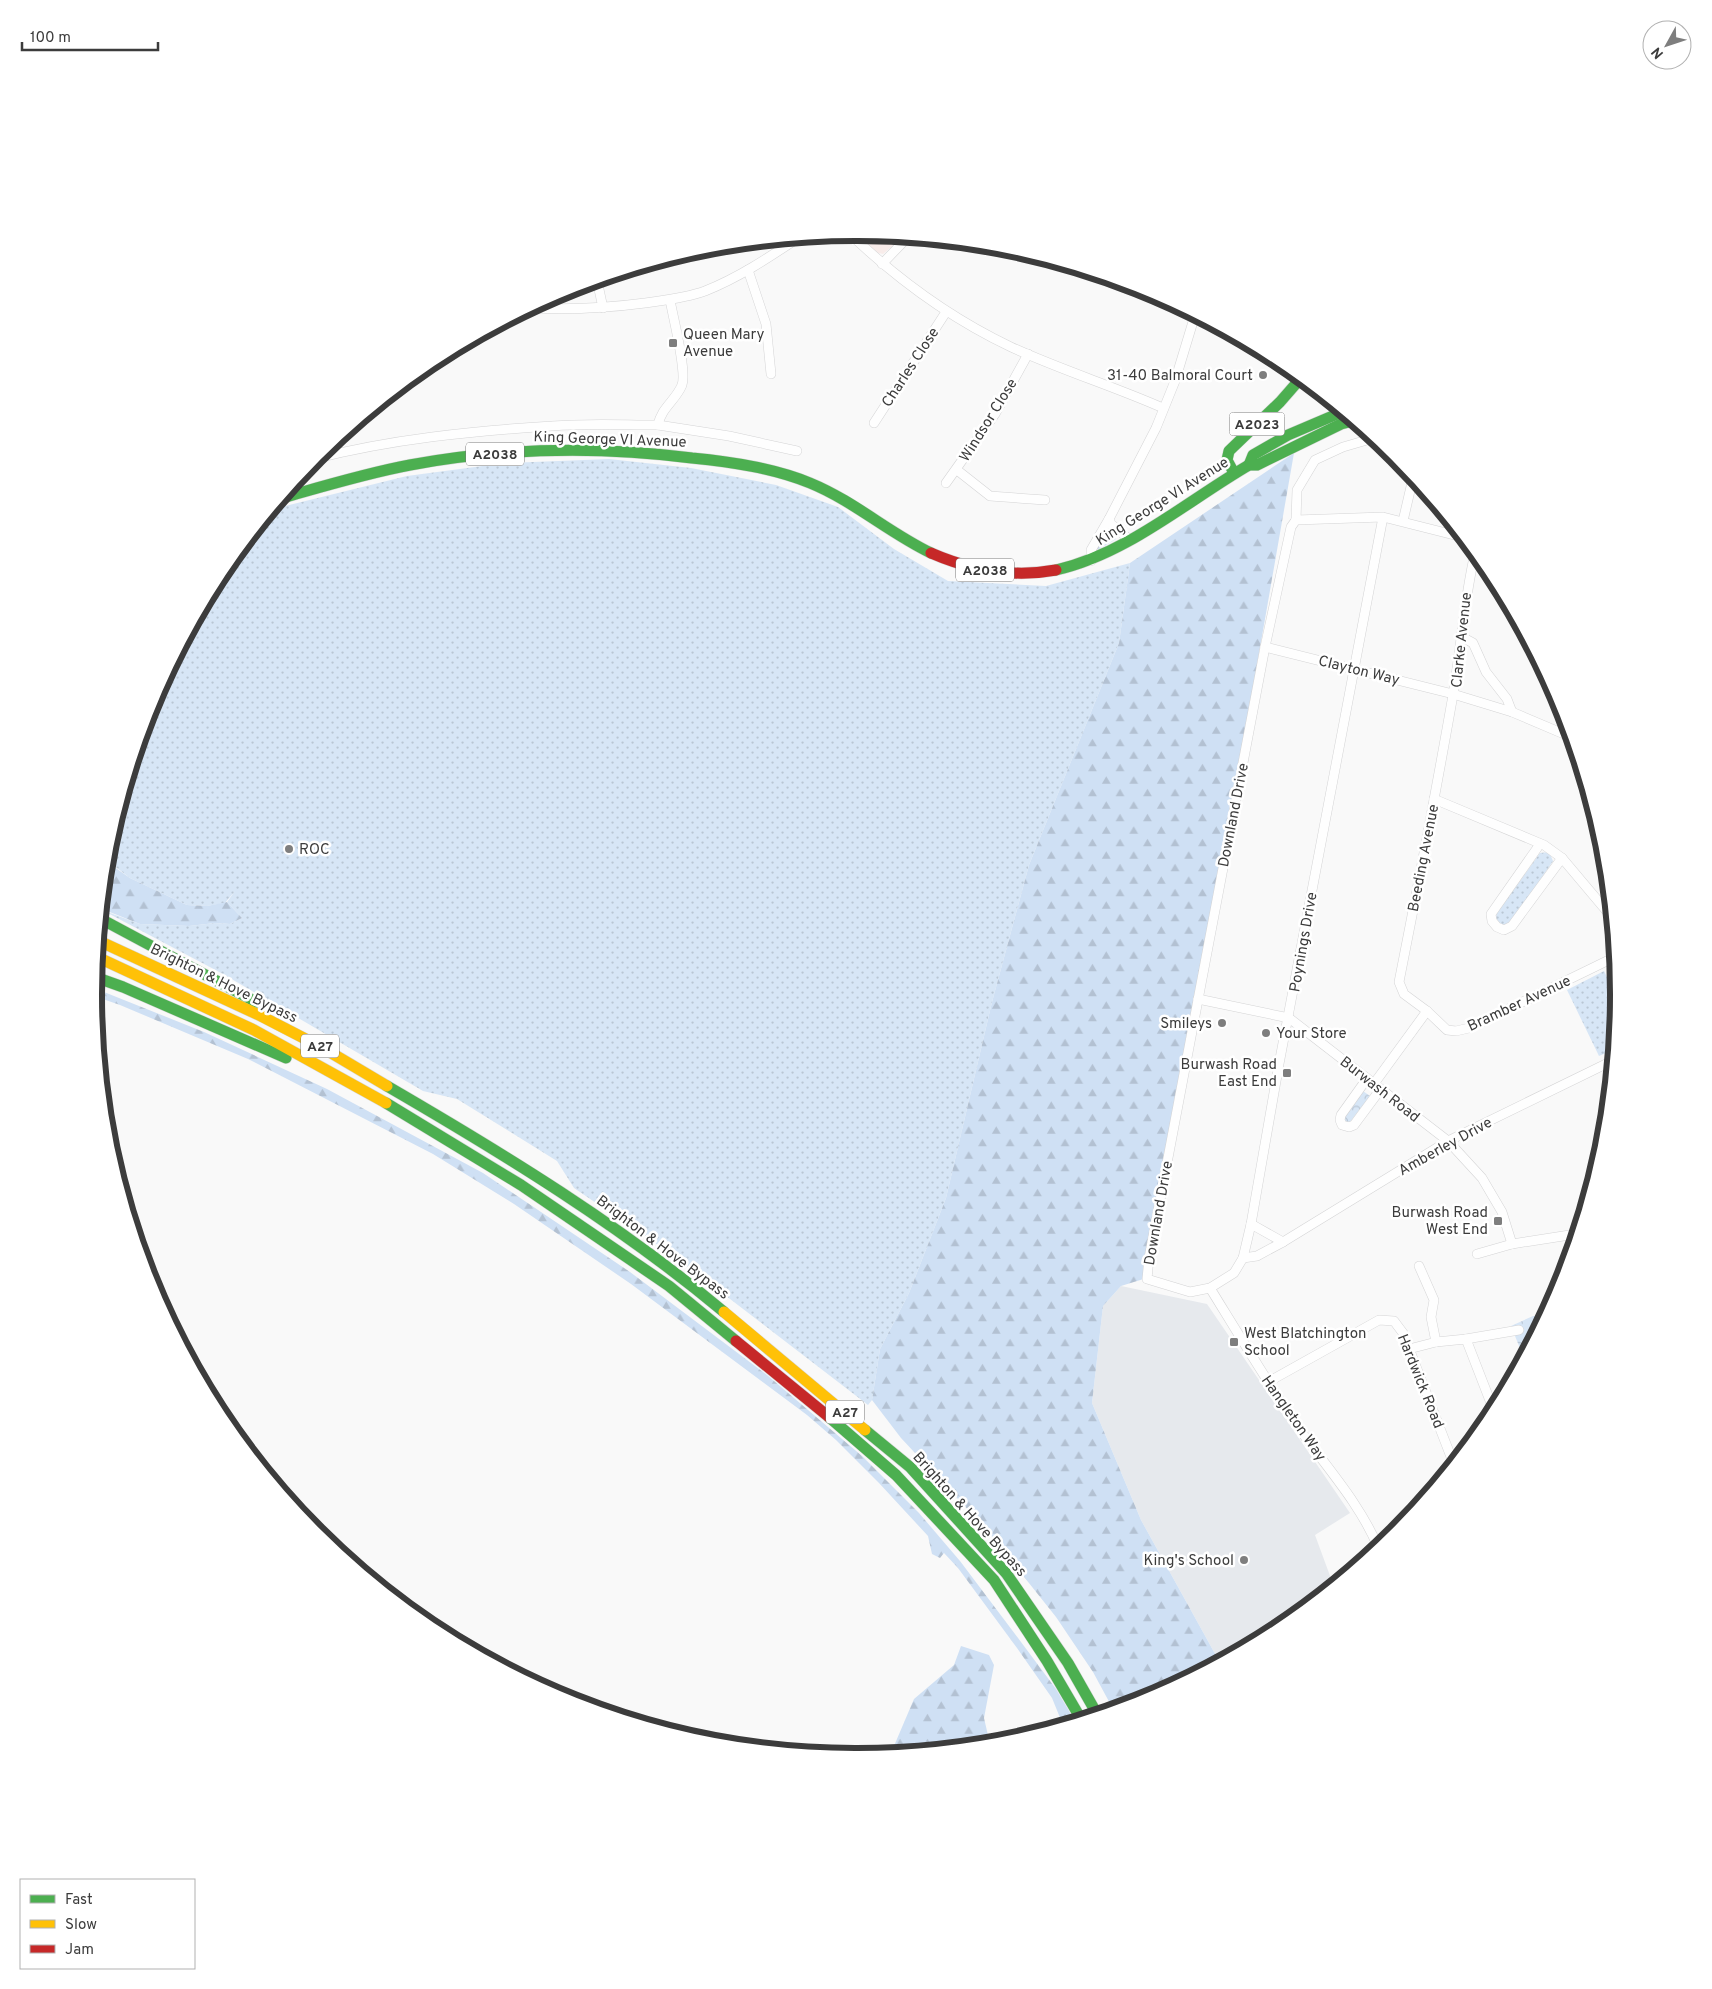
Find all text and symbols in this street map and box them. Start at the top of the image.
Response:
scale bar [22,20,159,52]
north arrow [1642,20,1692,70]
text: 100 m [30,29,71,48]
text: N [1648,43,1668,62]
street label: Charles Close [878,324,944,411]
place label: Queen Mary Avenue [683,326,765,362]
marker: Queen Mary Avenue [667,337,679,349]
place label: 31-40 Balmoral Court [1107,367,1253,386]
marker: 31-40 Balmoral Court [1257,369,1269,381]
street label: Windsor Close [956,376,1022,466]
road number: A2023 [1230,412,1284,436]
street label: King George VI Avenue [533,428,687,453]
road number: A2038 [466,442,524,466]
street label: King George VI Avenue [1093,454,1233,551]
road number: A2038 [956,558,1014,582]
street label: Clarke Avenue [1448,591,1477,689]
street label: Clayton Way [1316,652,1401,691]
street label: Downland Drive [1215,762,1254,869]
street label: Beeding Avenue [1405,803,1444,914]
place label: ROC [299,841,330,860]
marker: ROC [283,843,295,855]
street label: Poynings Drive [1286,891,1323,994]
street label: Brighton & Hove Bypass [146,940,300,1028]
street label: Bramber Avenue [1465,972,1574,1037]
place label: Smileys [1160,1015,1212,1034]
marker: Smileys [1216,1017,1228,1029]
place label: Your Store [1276,1025,1347,1044]
marker: Your Store [1260,1027,1272,1039]
road number: A27 [301,1034,339,1058]
street label: Burwash Road [1335,1053,1423,1127]
place label: Burwash Road East End [1181,1056,1277,1092]
marker: Burwash Road East End [1281,1067,1293,1079]
street label: Amberley Drive [1396,1114,1496,1181]
street label: Downland Drive [1141,1160,1178,1267]
street label: Brighton & Hove Bypass [592,1192,732,1304]
place label: Burwash Road West End [1392,1204,1488,1240]
marker: Burwash Road West End [1492,1215,1504,1227]
place label: West Blatchington School [1244,1325,1366,1361]
street label: Hardwick Road [1392,1332,1447,1432]
marker: West Blatchington School [1228,1336,1240,1348]
street label: Hangleton Way [1256,1372,1329,1466]
road number: A27 [826,1400,864,1424]
street label: Brighton & Hove Bypass [908,1449,1030,1581]
place label: King's School [1144,1552,1234,1571]
marker: King's School [1238,1554,1250,1566]
legend [20,1879,195,1969]
text: Fast [65,1891,93,1910]
text: Slow [65,1916,97,1935]
text: Jam [65,1941,94,1960]

